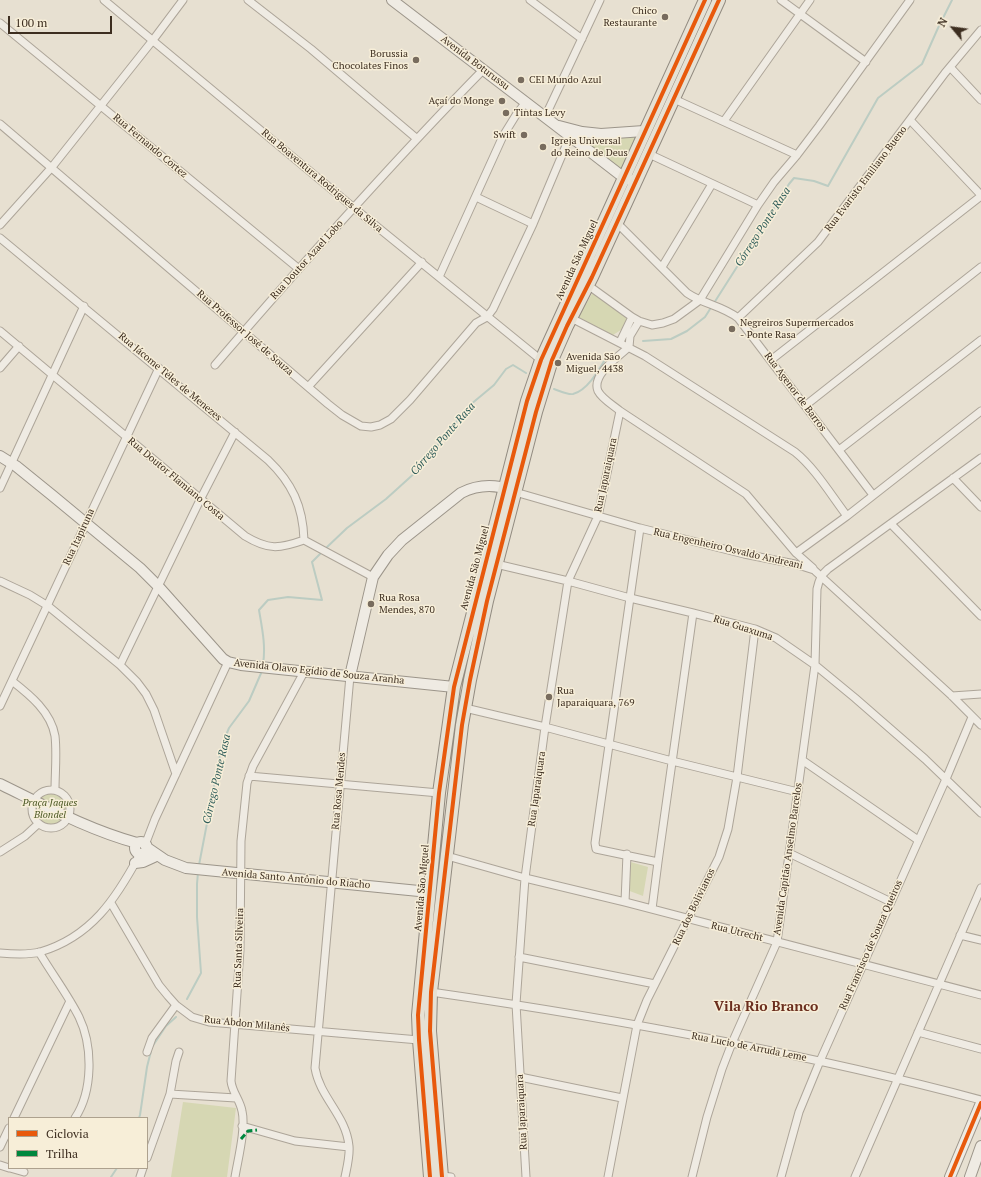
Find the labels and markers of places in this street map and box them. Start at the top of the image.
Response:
place label: Chico Restaurante [603,5,657,28]
marker: Chico Restaurante [660,12,670,22]
place label: Borussia Chocolates Finos [332,48,408,72]
marker: Borussia Chocolates Finos [411,55,421,65]
place label: CEI Mundo Azul [529,74,602,86]
marker: CEI Mundo Azul [516,75,526,85]
place label: Açaí do Monge [428,95,494,107]
marker: Açaí do Monge [497,96,507,106]
place label: Tintas Levy [514,107,565,119]
marker: Tintas Levy [501,108,511,118]
place label: Swift [493,129,516,141]
marker: Swift [519,130,529,140]
place label: Igreja Universal do Reino de Deus [551,135,628,158]
marker: Igreja Universal do Reino de Deus [538,142,548,152]
place label: Negreiros Supermercados - Ponte Rasa [740,317,854,340]
marker: Negreiros Supermercados - Ponte Rasa [727,324,737,334]
place label: Avenida São Miguel, 4438 [566,351,623,374]
marker: Avenida São Miguel, 4438 [553,358,563,368]
place label: Rua Rosa Mendes, 870 [379,592,435,616]
marker: Rua Rosa Mendes, 870 [366,599,376,609]
place label: Rua Japaraiquara, 769 [557,685,634,708]
marker: Rua Japaraiquara, 769 [544,692,554,702]

